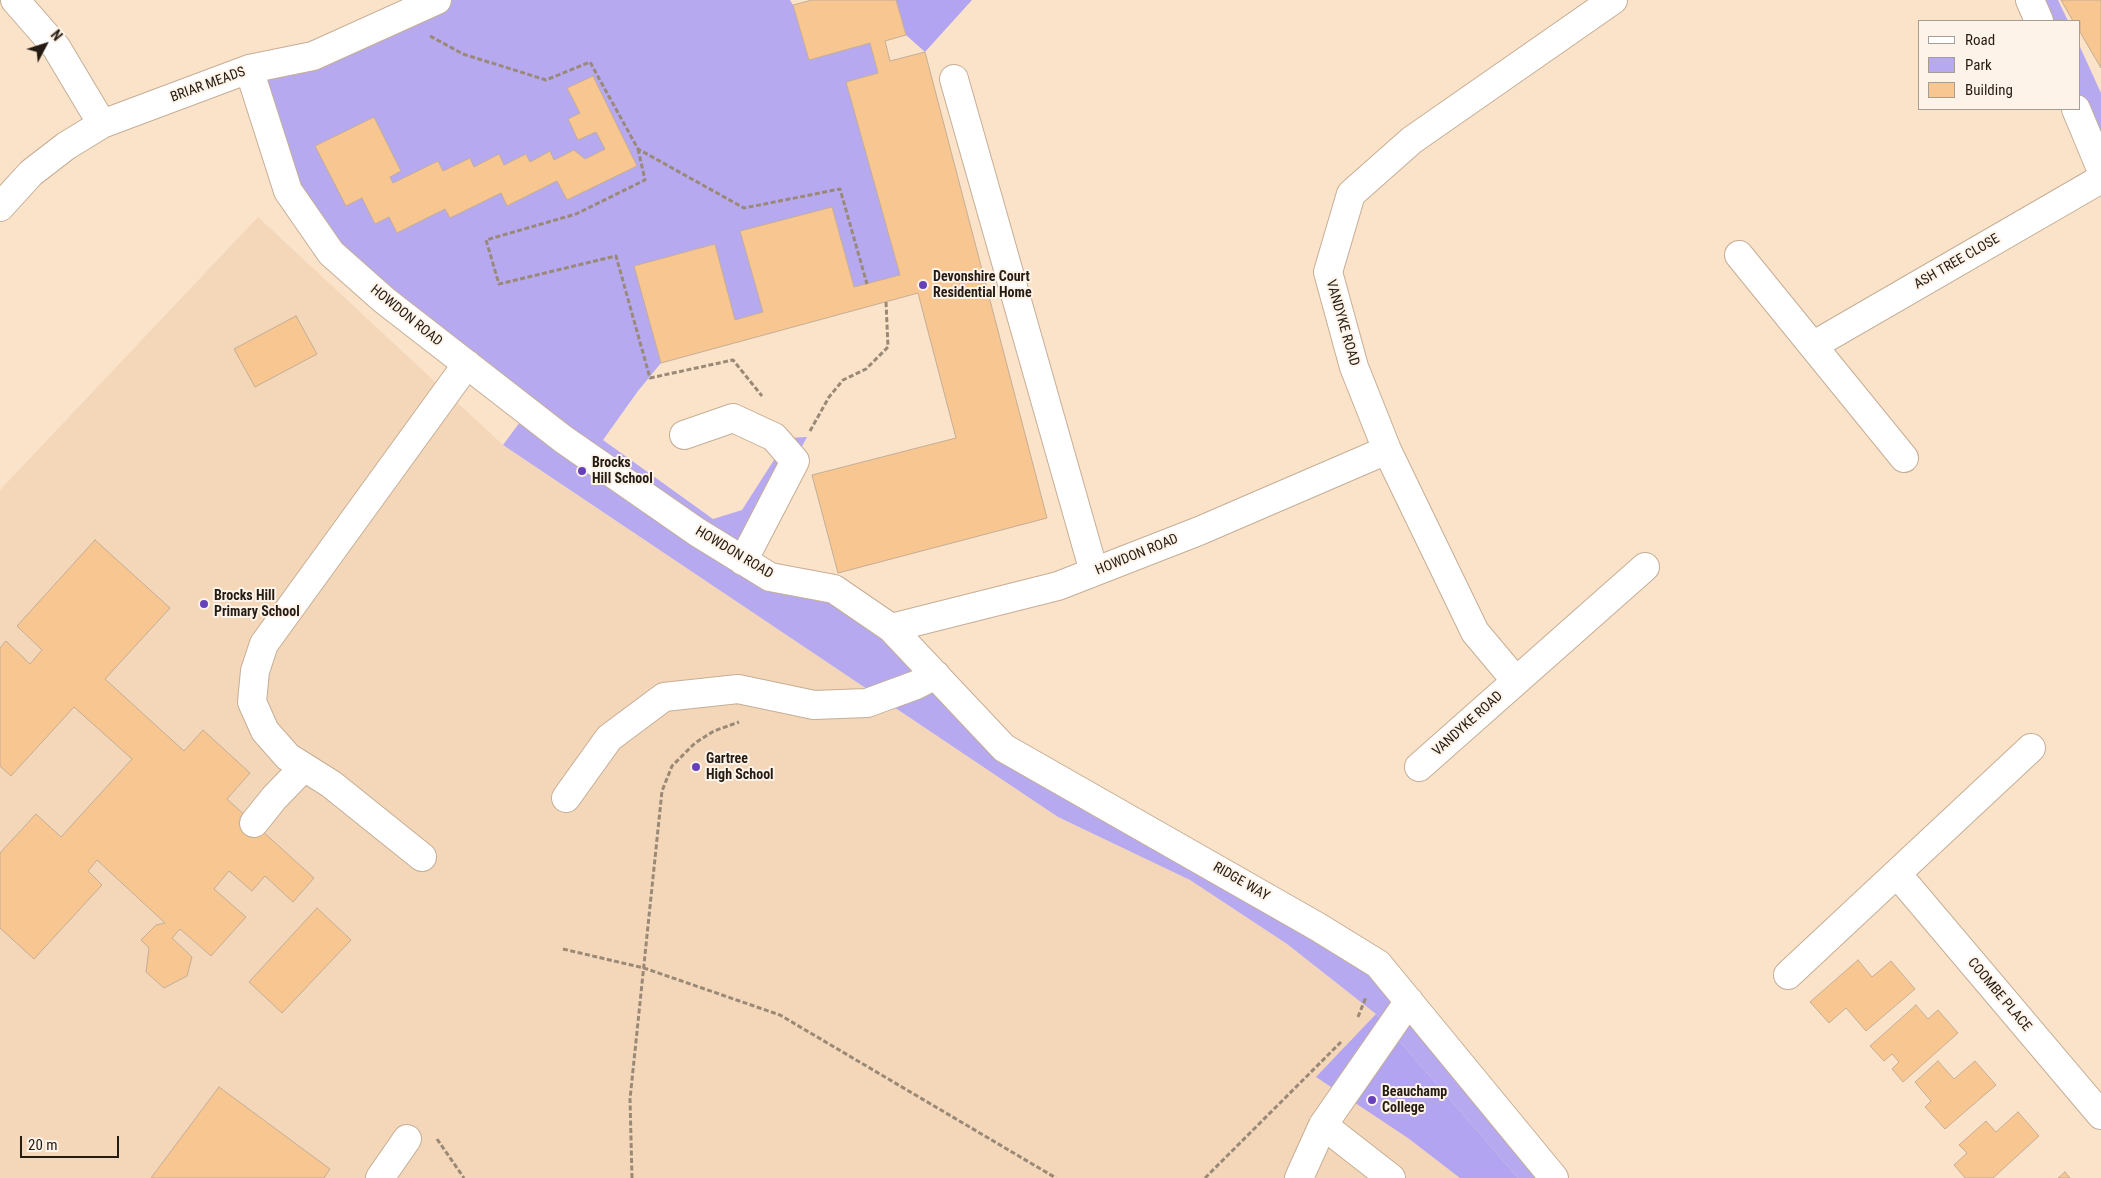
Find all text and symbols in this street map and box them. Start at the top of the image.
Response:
north arrow [20,20,70,70]
legend [1918,20,2081,110]
text: N [48,27,65,44]
text: Road [1965,31,1995,49]
text: Park [1965,56,1992,74]
street label: BRIAR MEADS [168,64,248,106]
text: Building [1965,81,2013,99]
street label: ASH TREE CLOSE [1911,231,2003,293]
place label: Devonshire Court Residential Home [933,269,1032,302]
street label: VANDYKE ROAD [1322,278,1362,368]
marker: Devonshire Court Residential Home [917,279,929,291]
street label: HOWDON ROAD [367,282,445,350]
place label: Brocks Hill School [592,455,653,488]
marker: Brocks Hill School [576,465,588,477]
street label: HOWDON ROAD [692,523,776,583]
street label: HOWDON ROAD [1093,531,1181,579]
place label: Brocks Hill Primary School [214,588,300,620]
marker: Brocks Hill Primary School [198,598,210,610]
street label: VANDYKE ROAD [1429,688,1507,760]
place label: Gartree High School [706,751,774,784]
marker: Gartree High School [690,761,702,773]
street label: RIDGE WAY [1210,859,1272,905]
street label: COOMBE PLACE [1963,955,2035,1035]
place label: Beauchamp College [1382,1084,1447,1116]
marker: Beauchamp College [1366,1094,1378,1106]
scale bar [22,1126,121,1158]
text: 20 m [28,1136,58,1154]

